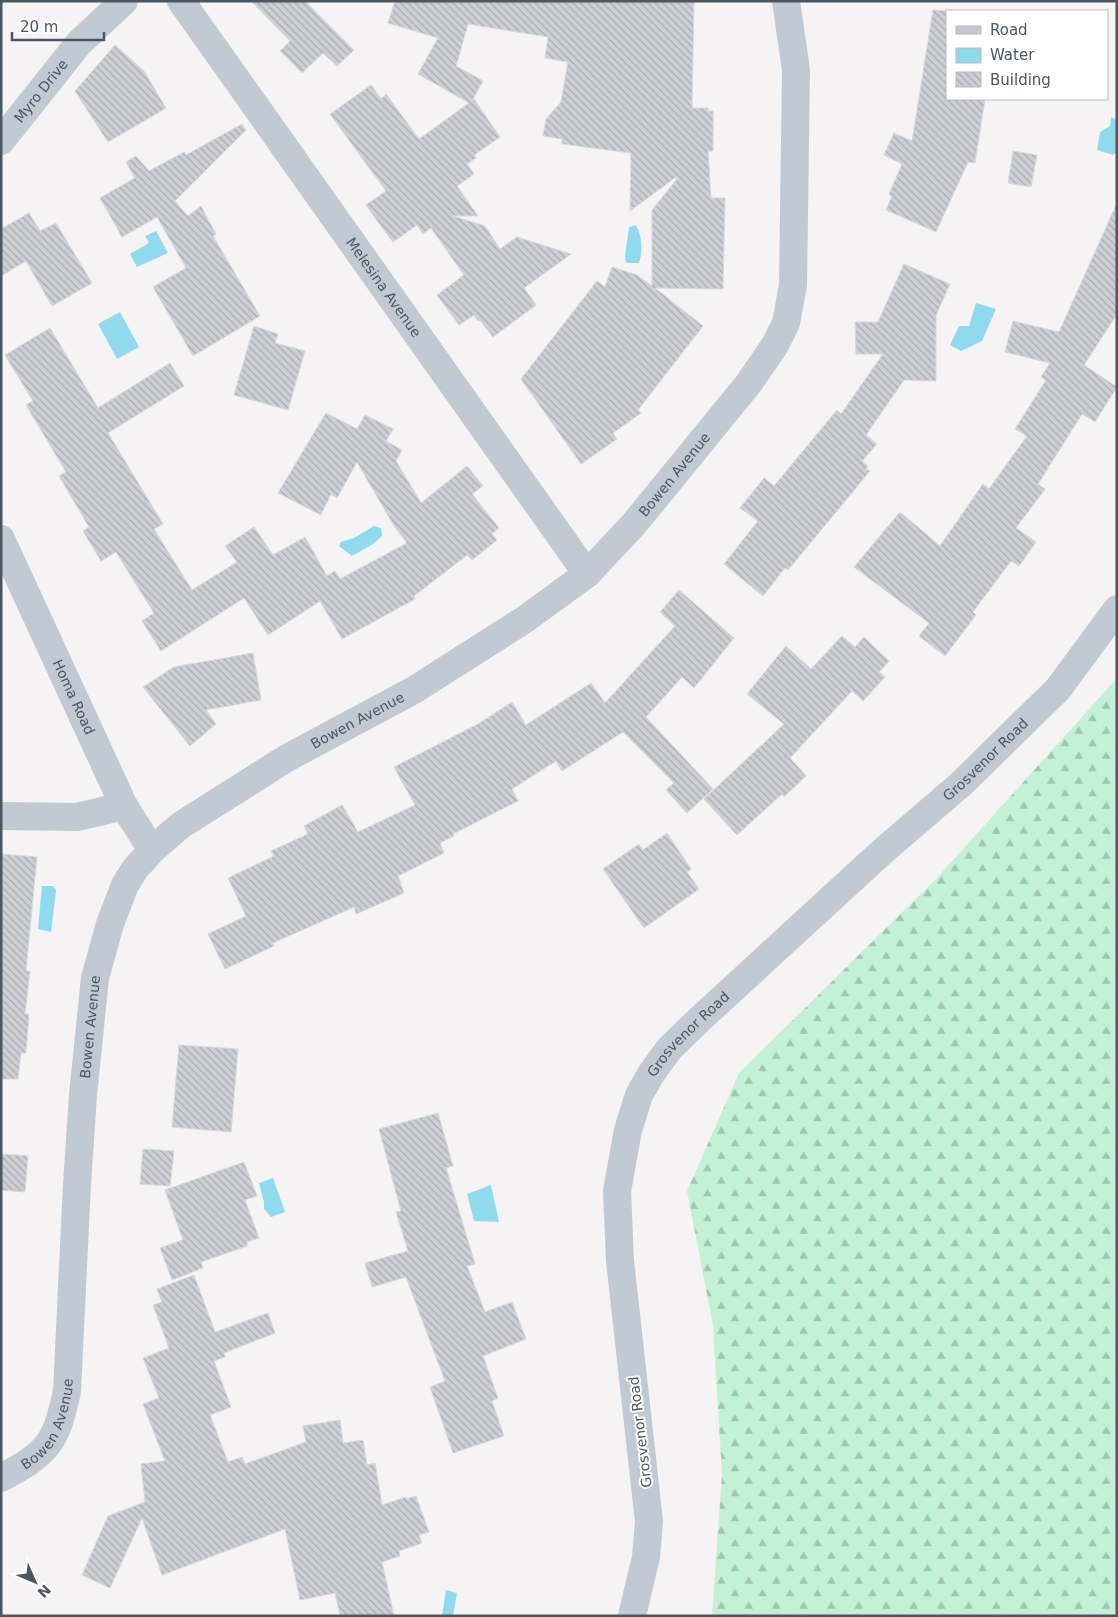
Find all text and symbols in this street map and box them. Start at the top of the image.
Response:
scale bar [12,10,105,42]
legend [946,10,1108,100]
text: 20 m [20,18,58,36]
text: Road [990,21,1028,39]
text: Water [990,46,1035,64]
street label: Myro Drive [11,56,71,126]
text: Building [990,71,1051,89]
street label: Melesina Avenue [343,234,425,340]
street label: Bowen Avenue [635,429,713,520]
street label: Homa Road [50,657,98,737]
street label: Bowen Avenue [308,689,407,752]
street label: Grosvenor Road [940,715,1031,804]
street label: Bowen Avenue [77,975,103,1079]
street label: Grosvenor Road [644,988,732,1080]
street label: Grosvenor Road [625,1376,655,1488]
street label: Bowen Avenue [18,1378,76,1473]
north arrow [10,1557,60,1607]
text: N [34,1581,54,1601]

